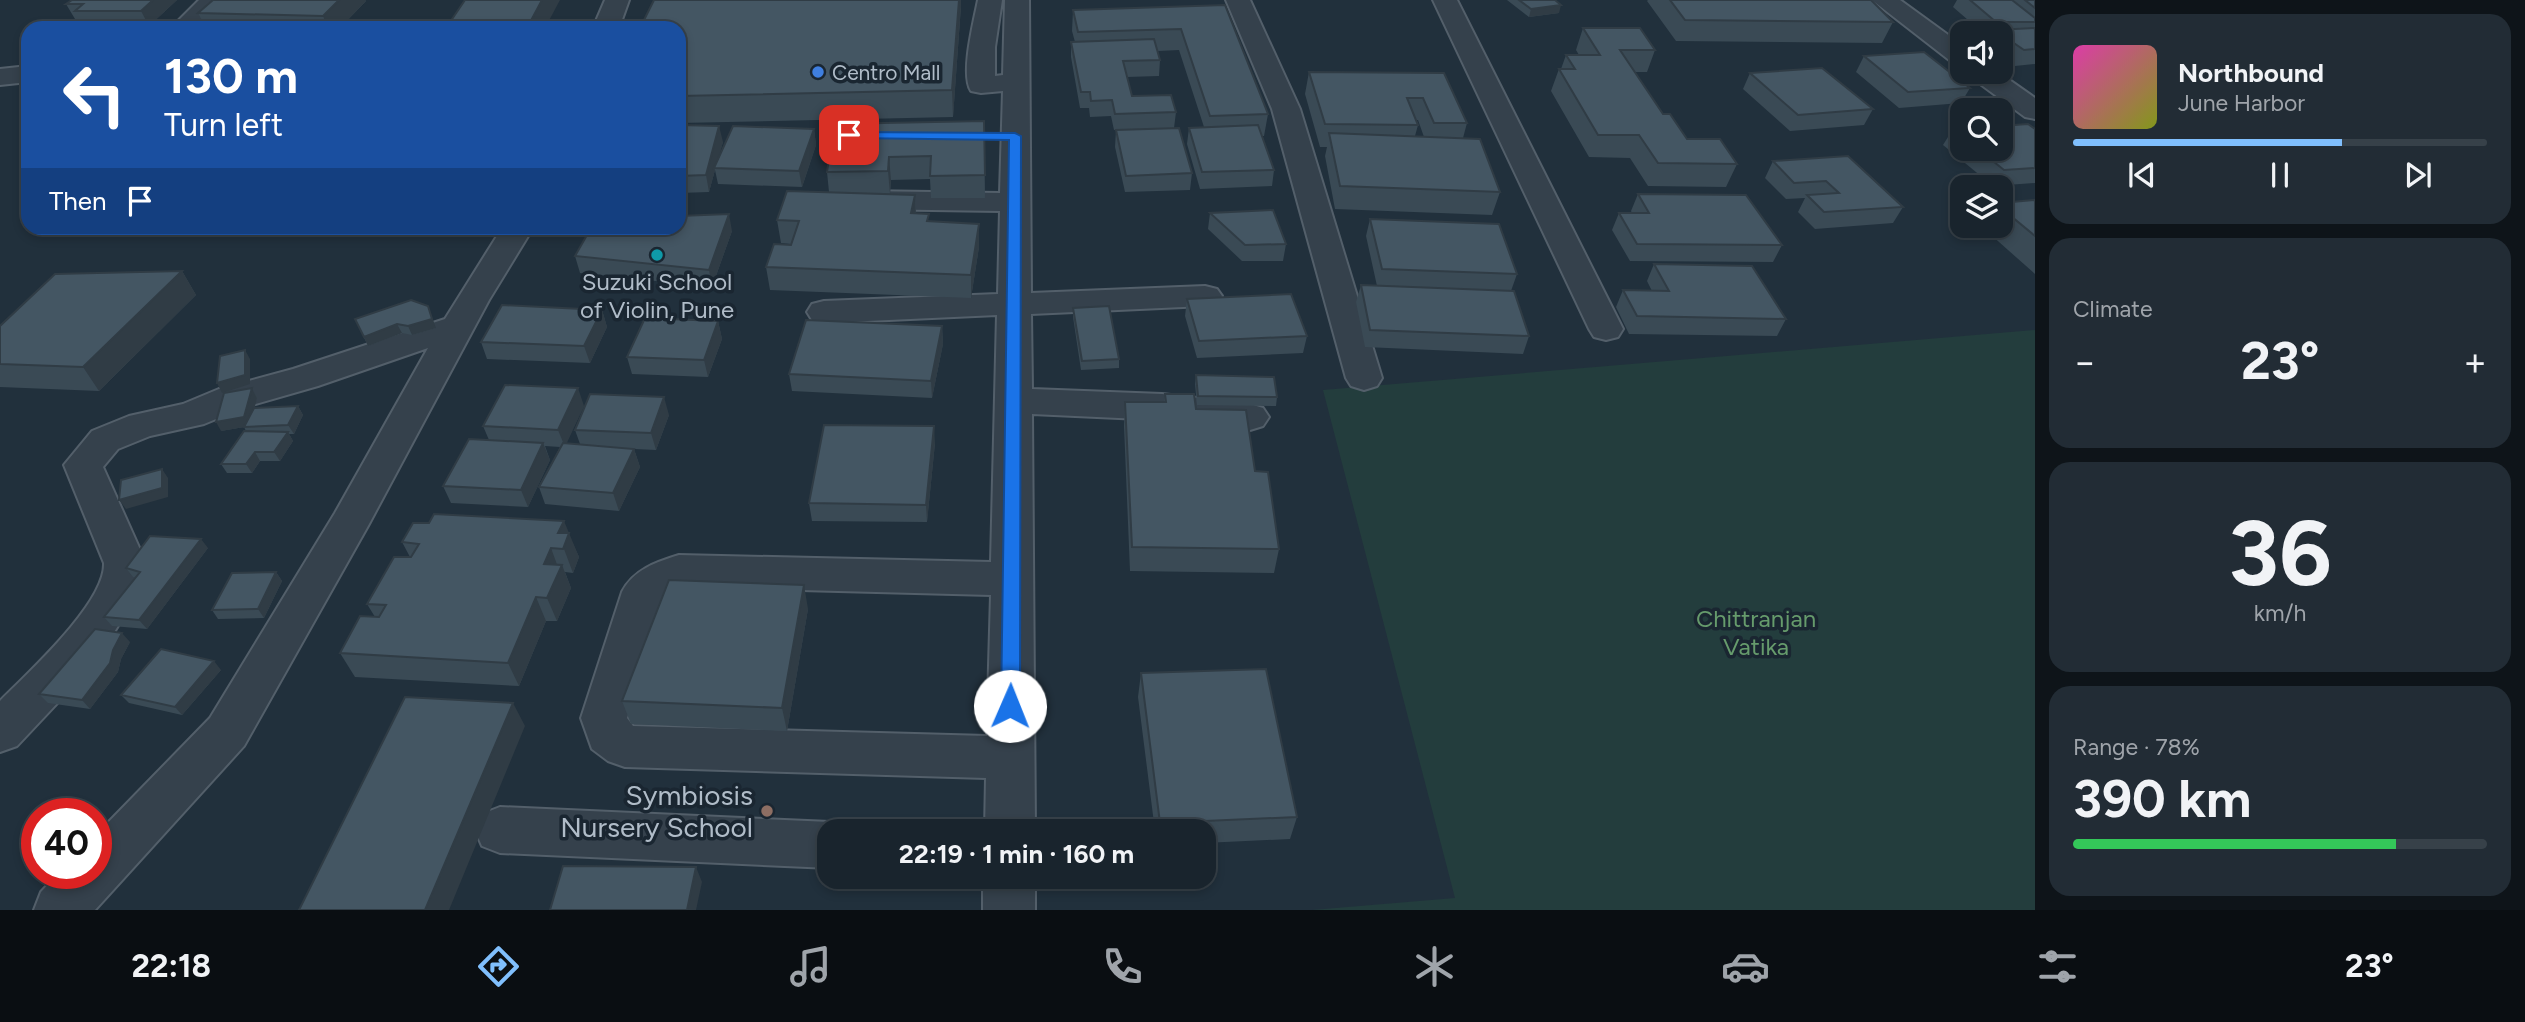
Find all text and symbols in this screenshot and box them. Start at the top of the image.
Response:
map controls [1950,21,2013,238]
button: sound [1950,21,2013,84]
text: 130 m [164,46,298,105]
icon: left [49,49,140,140]
text: Northbound [2178,57,2324,89]
place label: Centro Mall [832,60,940,85]
marker: Centro Mall [810,64,826,80]
text: June Harbor [2178,89,2305,117]
button: search [1950,98,2013,161]
pin [819,105,879,165]
text: Turn left [164,106,283,144]
icon: arrive [830,116,868,154]
icon: previous [2123,156,2161,194]
icon: pause [2261,156,2299,194]
icon: next [2399,156,2437,194]
button: layers [1950,175,2013,238]
icon: arrive [121,182,159,220]
text: Then [49,185,107,217]
marker: Suzuki School of Violin, Pune [649,247,665,263]
place label: Suzuki School of Violin, Pune [580,267,734,324]
text: Climate [2073,295,2152,323]
text: 23° [2241,330,2319,392]
text: − [2073,339,2097,385]
text: + [2463,339,2487,385]
text: 36 [2228,499,2332,608]
text: km/h [2254,599,2306,627]
park label: Chittranjan Vatika [1696,604,1816,661]
position arrow [973,669,1047,743]
text: Range · 78% [2073,733,2200,761]
text: 390 km [2073,768,2251,830]
place label: Symbiosis Nursery School [560,778,753,844]
speed limit sign: 40 [21,798,112,889]
marker: Symbiosis Nursery School [759,803,775,819]
text: 22:19 · 1 min · 160 m [899,838,1134,870]
icon: directions [474,942,523,991]
icon: music [786,942,835,991]
icon: phone [1098,942,1147,991]
icon: climate [1410,942,1459,991]
icon: car [1721,942,1770,991]
icon: filters [2033,942,2082,991]
text: 22:18 [131,947,211,985]
text: 23° [2345,947,2394,985]

